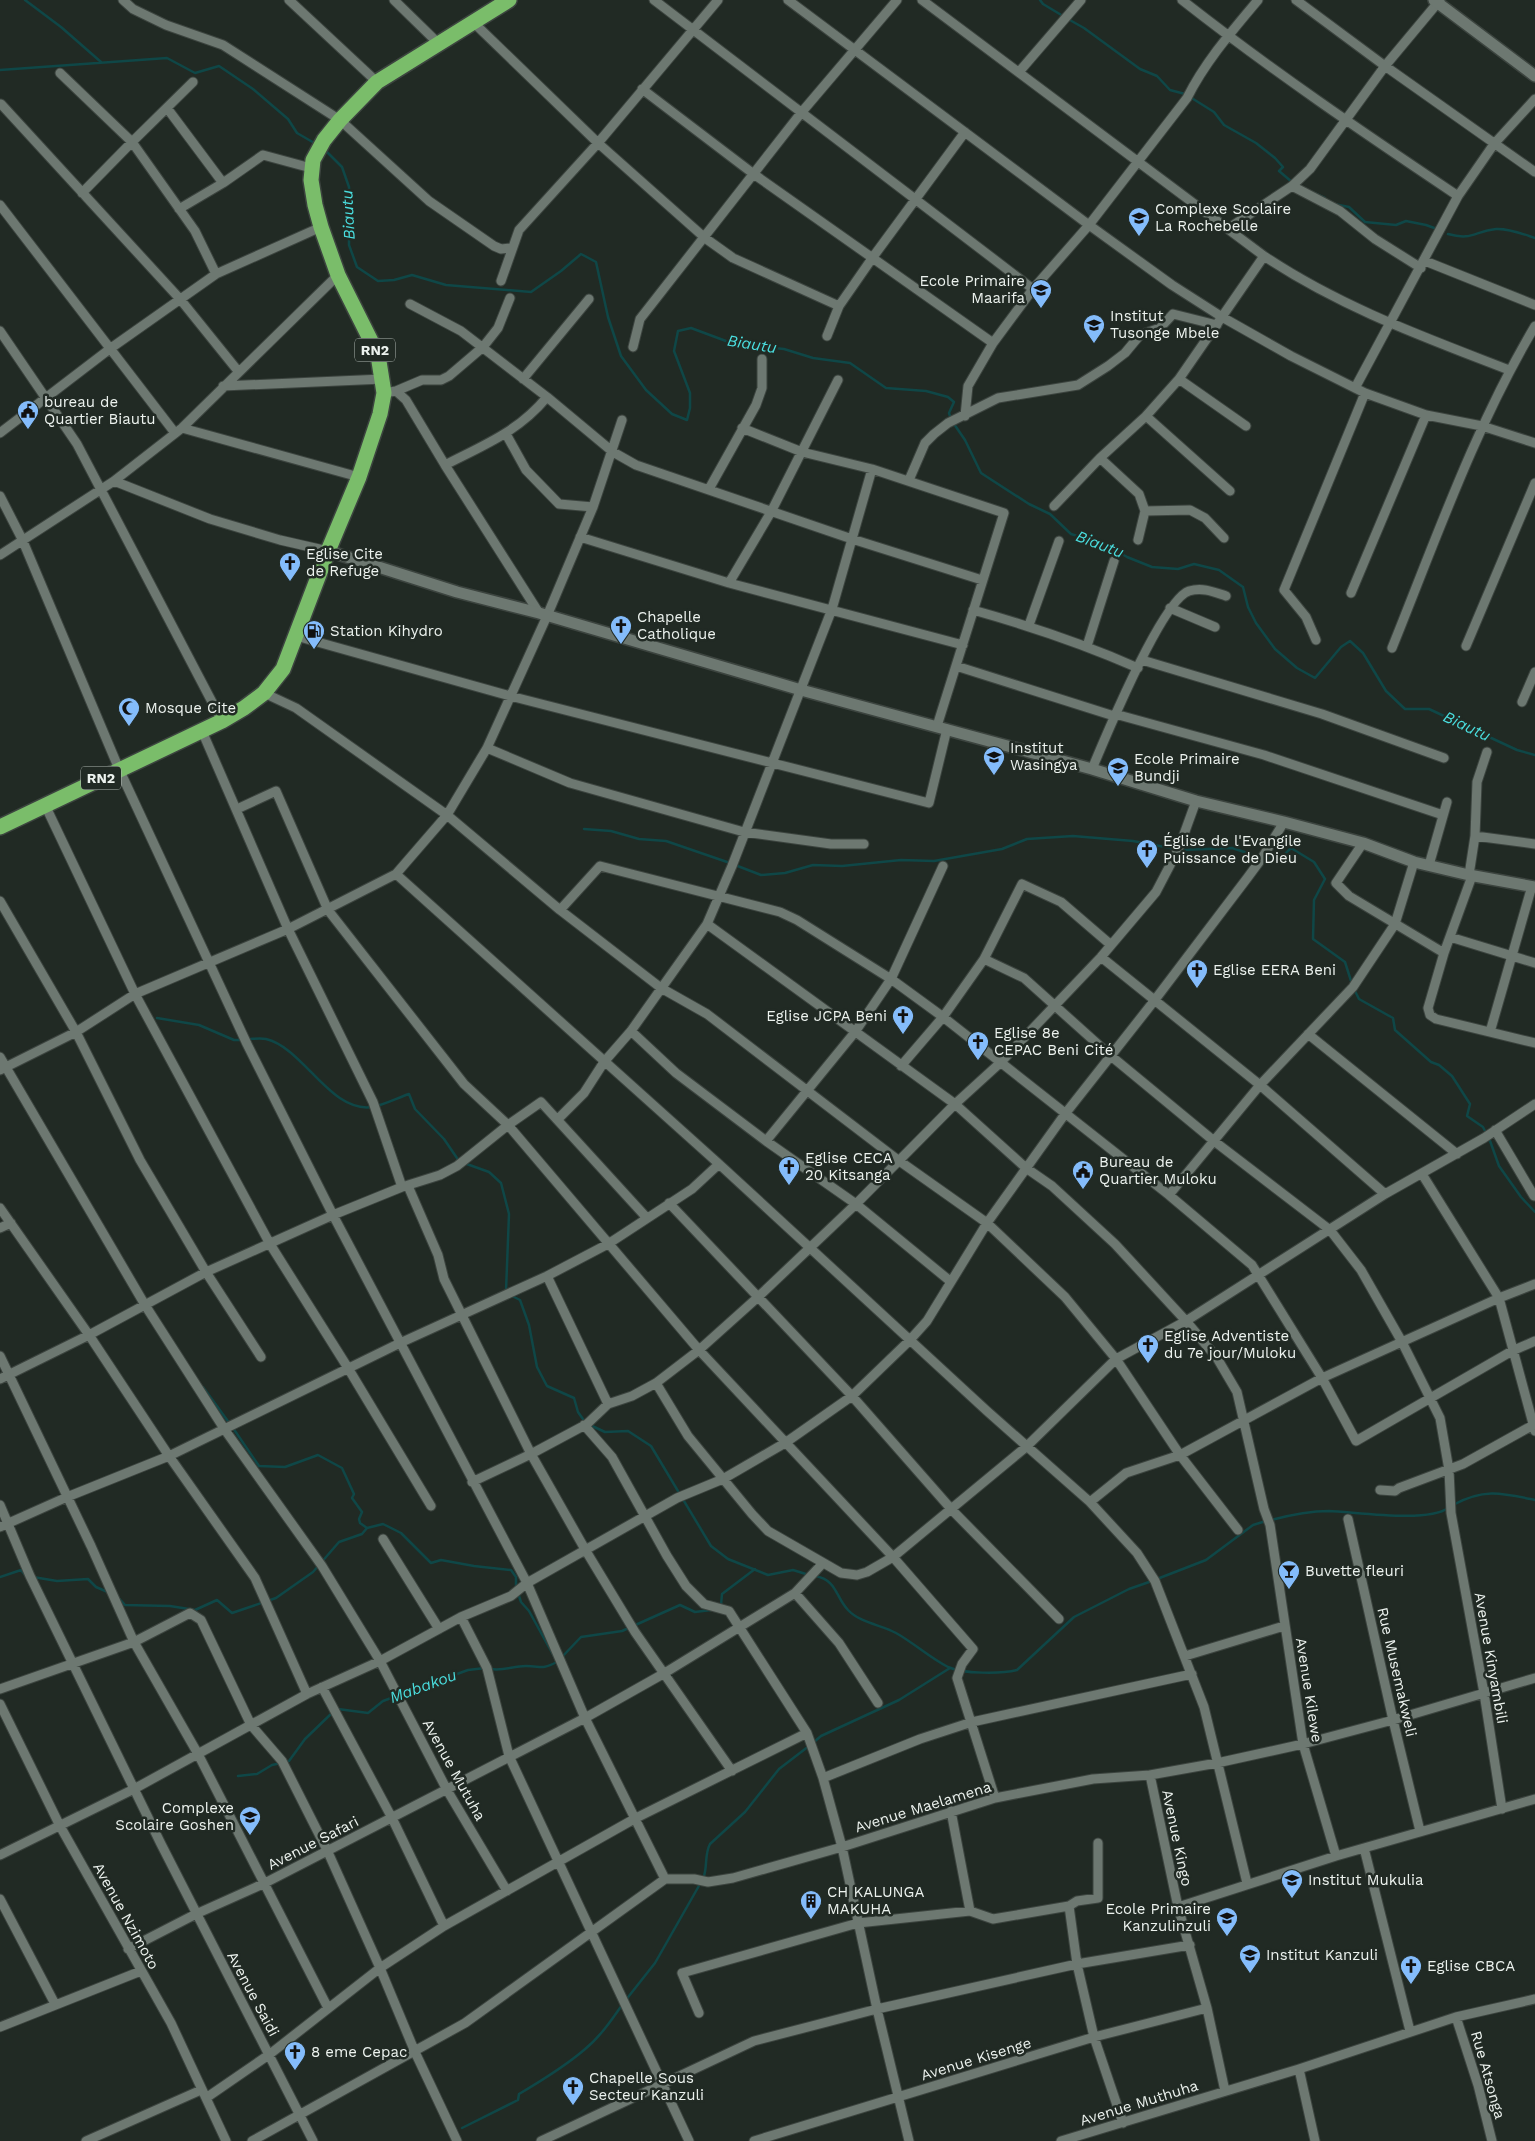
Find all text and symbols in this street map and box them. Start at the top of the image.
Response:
water label: Biautu [337,189,359,240]
place label: Complexe Scolaire La Rochebelle [1155,200,1291,235]
school or university icon: Complexe Scolaire La Rochebelle [1127,206,1151,237]
place label: Ecole Primaire Maarifa [919,272,1026,307]
school or university icon: Ecole Primaire Maarifa [1029,278,1053,309]
place label: Institut Tusonge Mbele [1110,307,1219,342]
school or university icon: Institut Tusonge Mbele [1082,313,1106,344]
water label: Biautu [726,331,779,357]
road number: RN2 [355,338,395,362]
place label: bureau de Quartier Biautu [44,393,156,428]
public building icon: bureau de Quartier Biautu [16,399,40,430]
water label: Biautu [1073,526,1127,562]
place label: Eglise Cite de Refuge [306,545,383,580]
church icon: Eglise Cite de Refuge [278,551,302,582]
place label: Chapelle Catholique [637,608,716,643]
church icon: Chapelle Catholique [609,614,633,645]
fuel station icon: Station Kihydro [302,619,326,650]
place label: Station Kihydro [330,622,443,640]
mosque icon: Mosque Cite [117,696,141,727]
place label: Mosque Cite [145,699,236,717]
water label: Biautu [1440,707,1494,745]
place label: Institut Wasingya [1010,739,1078,774]
school or university icon: Institut Wasingya [982,745,1006,776]
place label: Ecole Primaire Bundji [1134,750,1240,785]
school or university icon: Ecole Primaire Bundji [1106,756,1130,787]
road number: RN2 [81,766,121,790]
place label: Église de l'Evangile Puissance de Dieu [1163,832,1301,867]
church icon: Église de l'Evangile Puissance de Dieu [1135,838,1159,869]
church icon: Eglise EERA Beni [1185,958,1209,989]
place label: Eglise EERA Beni [1213,961,1336,979]
church icon: Eglise JCPA Beni [891,1004,915,1035]
place label: Eglise JCPA Beni [766,1007,887,1025]
place label: Eglise 8e CEPAC Beni Cité [994,1024,1113,1059]
church icon: Eglise 8e CEPAC Beni Cité [966,1030,990,1061]
place label: Eglise CECA 20 Kitsanga [805,1149,893,1184]
place label: Bureau de Quartier Muloku [1099,1153,1217,1188]
church icon: Eglise CECA 20 Kitsanga [777,1155,801,1186]
public building icon: Bureau de Quartier Muloku [1071,1159,1095,1190]
place label: Eglise Adventiste du 7e jour/Muloku [1164,1327,1296,1362]
church icon: Eglise Adventiste du 7e jour/Muloku [1136,1333,1160,1364]
bar icon: Buvette fleuri [1277,1559,1301,1590]
place label: Buvette fleuri [1305,1562,1404,1580]
street label: Avenue Kinyambili [1471,1591,1511,1725]
street label: Rue Musemakweli [1373,1606,1421,1738]
street label: Avenue Kilewe [1292,1636,1326,1744]
water label: Mabakou [387,1665,460,1707]
street label: Avenue Mutuha [419,1716,490,1824]
street label: Avenue Maelamena [853,1778,994,1836]
street label: Avenue Kingo [1158,1788,1196,1888]
place label: Complexe Scolaire Goshen [115,1799,234,1834]
school or university icon: Complexe Scolaire Goshen [238,1805,262,1836]
street label: Avenue Safari [264,1812,362,1874]
street label: Avenue Nzimoto [89,1859,163,1973]
school or university icon: Institut Mukulia [1280,1868,1304,1899]
place label: Institut Mukulia [1308,1871,1424,1889]
place label: CH KALUNGA MAKUHA [827,1883,924,1918]
building icon: CH KALUNGA MAKUHA [799,1889,823,1920]
place label: Ecole Primaire Kanzulinzuli [1105,1900,1211,1935]
school or university icon: Ecole Primaire Kanzulinzuli [1215,1906,1239,1937]
school or university icon: Institut Kanzuli [1238,1943,1262,1974]
place label: Institut Kanzuli [1266,1946,1378,1964]
street label: Avenue Saidi [223,1948,283,2040]
church icon: Eglise CBCA [1399,1954,1423,1985]
place label: Eglise CBCA [1427,1957,1515,1975]
street label: Rue Atsonga [1467,2029,1509,2121]
street label: Avenue Kisenge [919,2034,1033,2084]
church icon: 8 eme Cepac [283,2040,307,2071]
place label: 8 eme Cepac [311,2043,407,2061]
place label: Chapelle Sous Secteur Kanzuli [589,2069,704,2104]
church icon: Chapelle Sous Secteur Kanzuli [561,2075,585,2106]
street label: Avenue Muthuha [1078,2076,1201,2130]

